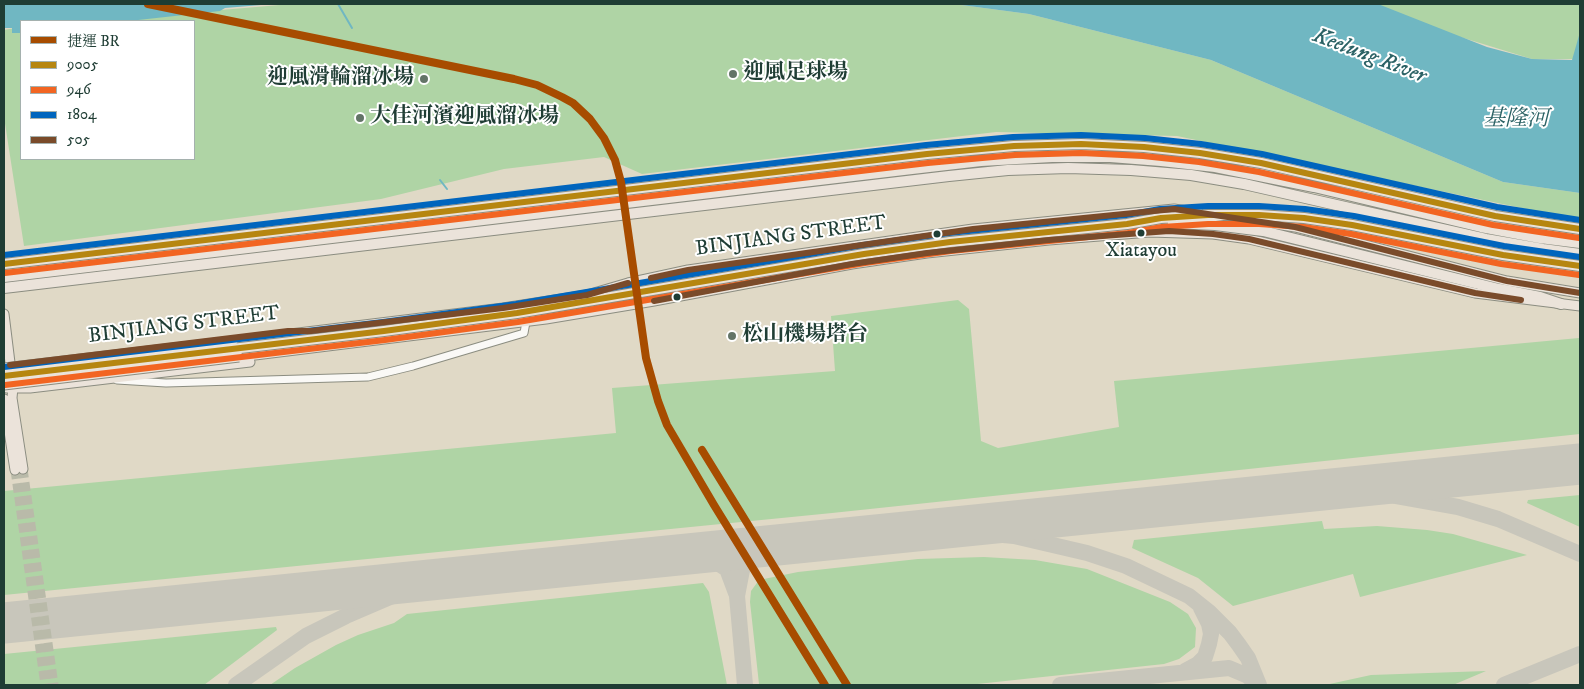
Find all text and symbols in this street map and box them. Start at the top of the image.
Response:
legend [20,20,195,160]
water label: Keelung River [1309,23,1429,91]
text: 捷運 BR [67,32,120,51]
text: 9005 [67,55,98,74]
place label: 迎風足球場 [743,61,848,87]
place label: 迎風滑輪溜冰場 [267,66,414,92]
marker: 迎風足球場 [727,68,739,80]
marker: 迎風滑輪溜冰場 [418,73,430,85]
text: 946 [67,80,91,99]
text: 1804 [67,105,97,124]
place label: 大佳河濱迎風溜冰場 [370,105,559,131]
water label: 基隆河 [1483,107,1549,133]
marker: 大佳河濱迎風溜冰場 [354,112,366,124]
text: 505 [67,130,90,149]
street label: BINJIANG STREET [694,211,888,263]
marker: Xiatayou [1136,228,1146,238]
unlabelled marker [932,229,942,239]
place label: Xiatayou [1105,240,1177,264]
unlabelled marker [672,292,682,302]
street label: BINJIANG STREET [87,302,281,350]
place label: 松山機場塔台 [742,323,868,349]
marker: 松山機場塔台 [726,330,738,342]

